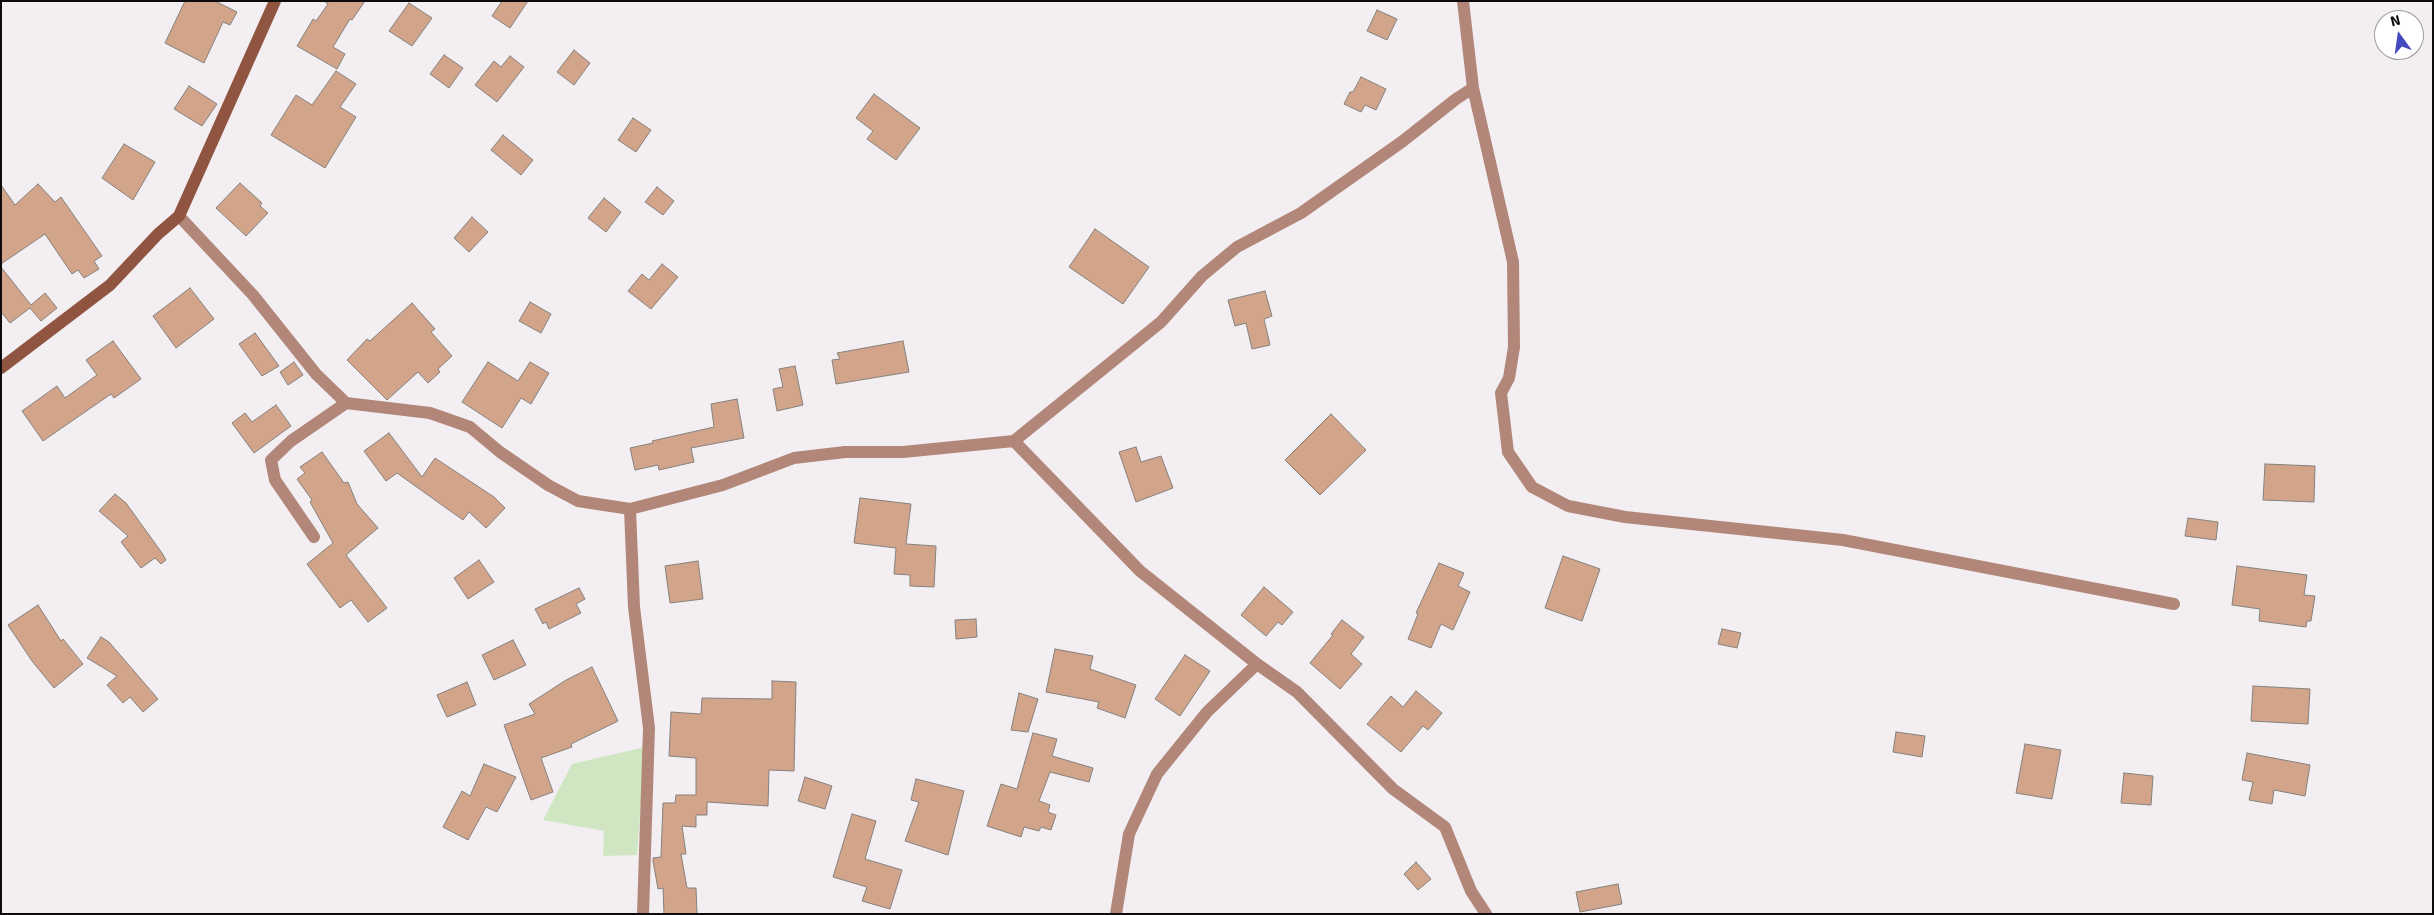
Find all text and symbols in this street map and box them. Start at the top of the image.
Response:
north arrow [2374,10,2424,60]
text: N [2389,12,2402,30]

